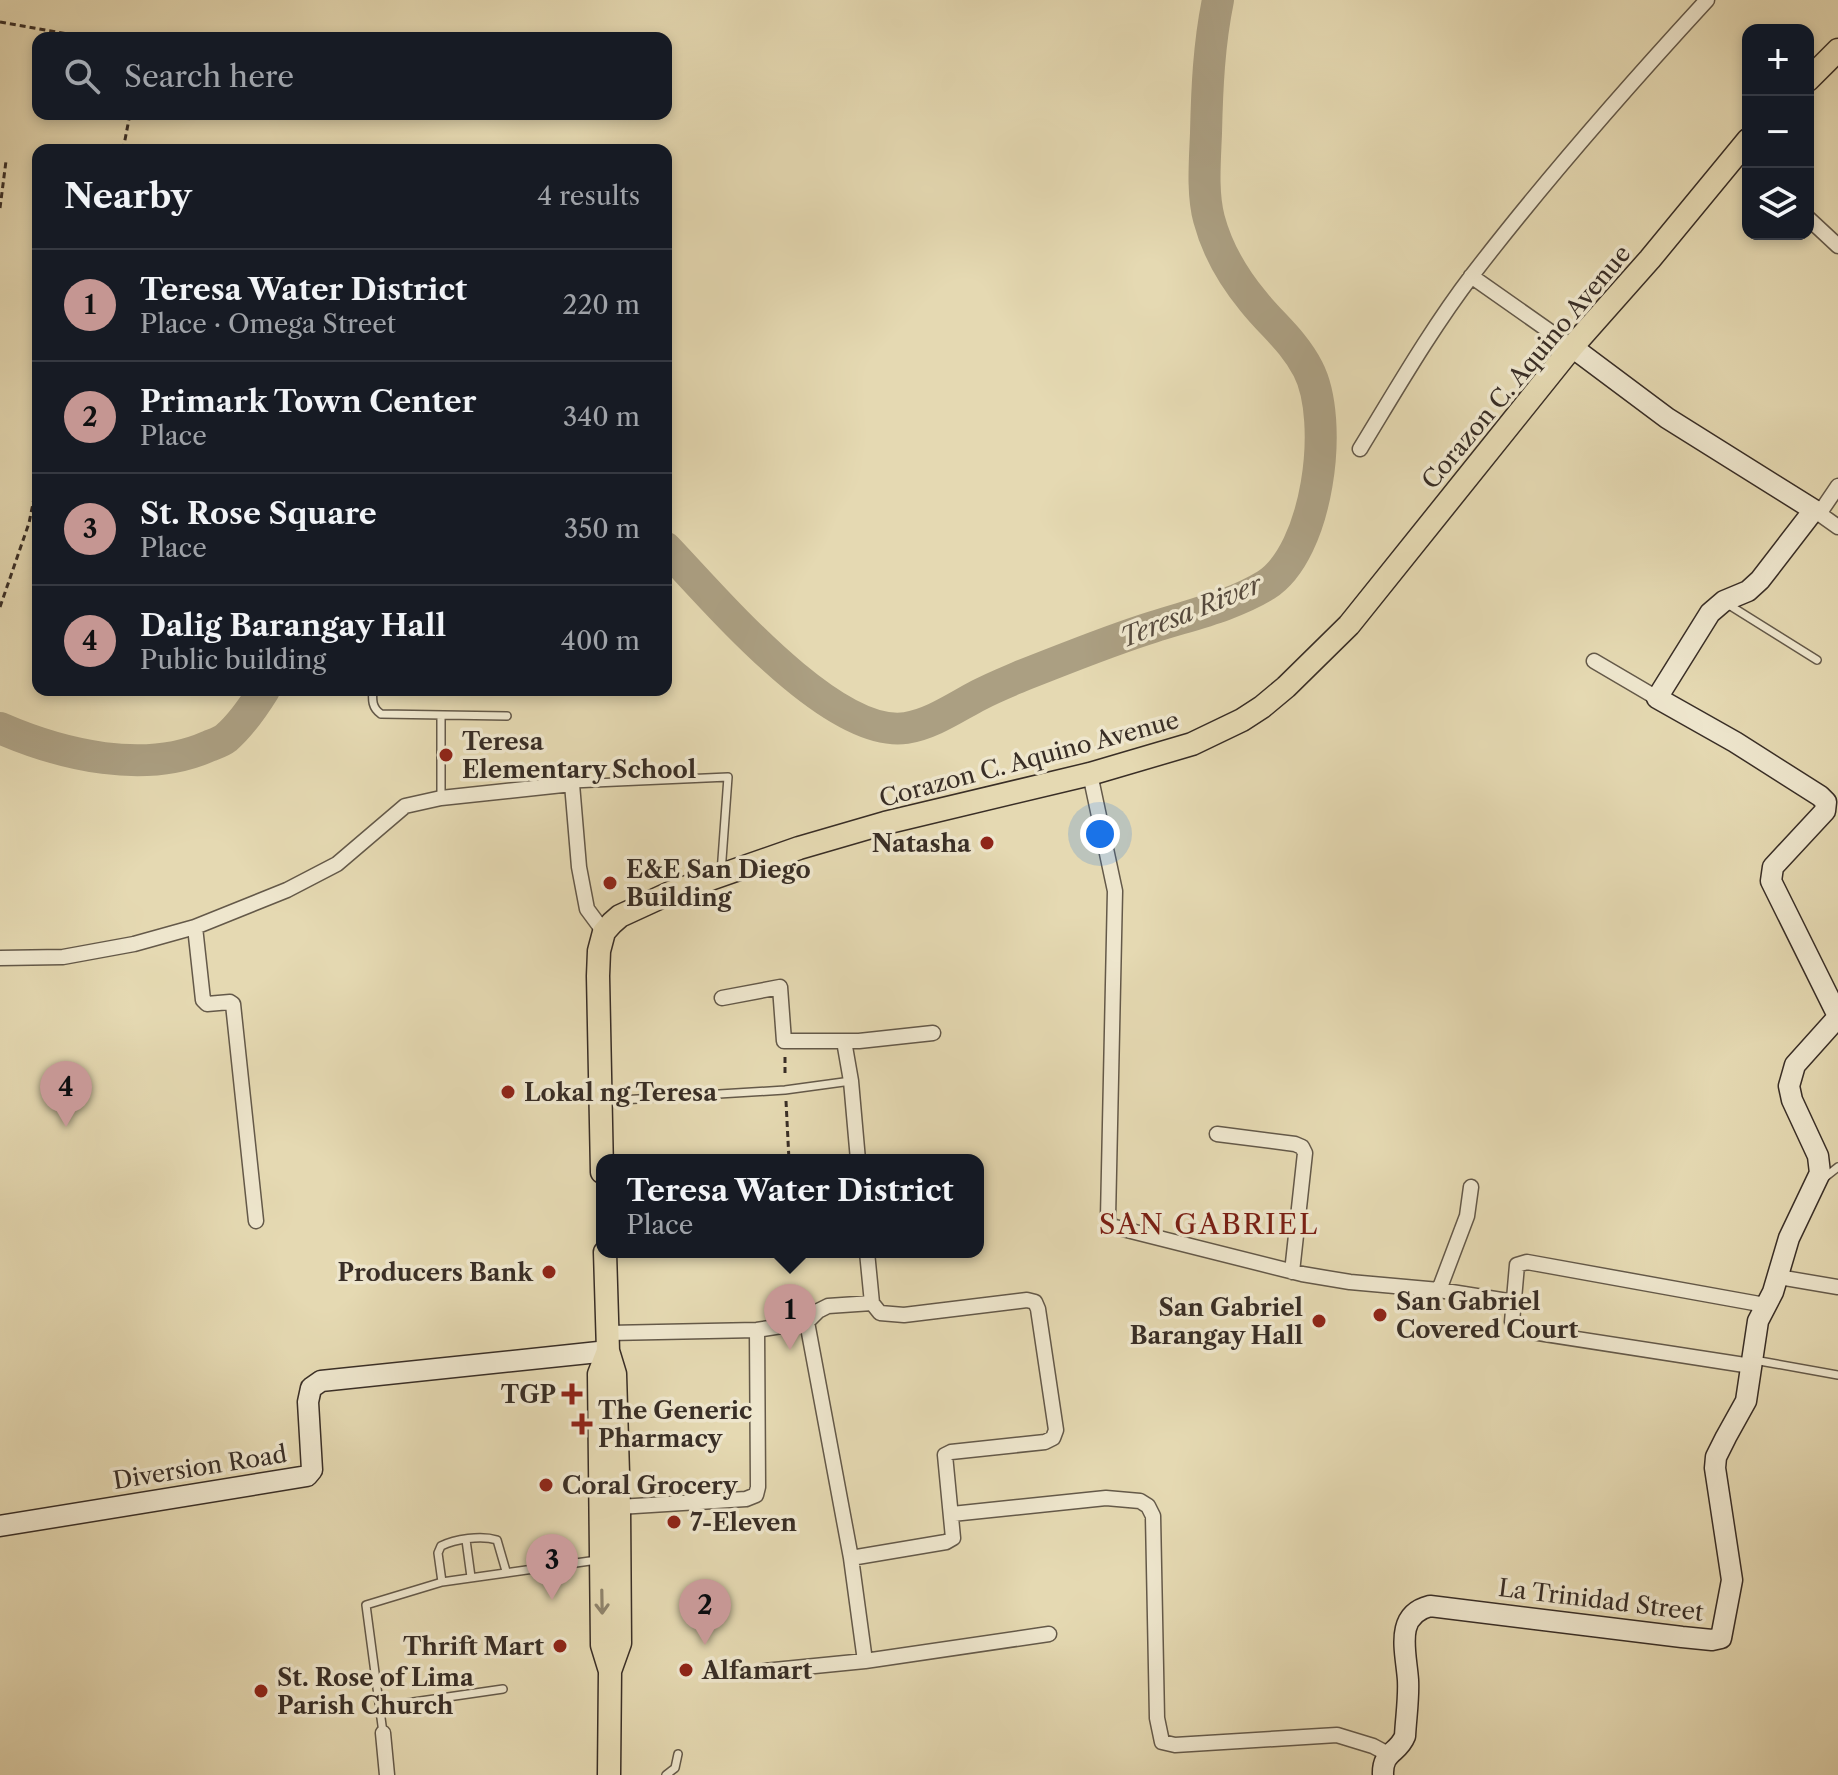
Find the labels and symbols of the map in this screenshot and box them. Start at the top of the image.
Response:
street label: Corazon C. Aquino Avenue [1416,239,1636,495]
water label: Teresa River [1115,567,1268,654]
street label: Corazon C. Aquino Avenue [876,705,1182,813]
place label: Teresa Elementary School [462,727,696,784]
marker: Teresa Elementary School [437,746,455,764]
your location [1080,814,1120,854]
place label: Natasha [872,829,972,858]
marker: Natasha [978,834,996,852]
place label: E&E San Diego Building [626,855,811,912]
marker: E&E San Diego Building [601,874,619,892]
pin: 4 [40,1061,92,1127]
place label: Lokal ng Teresa [524,1078,718,1107]
marker: Lokal ng Teresa [499,1083,517,1101]
district label: SAN GABRIEL [1099,1207,1319,1241]
place label: Producers Bank [337,1258,534,1287]
marker: Producers Bank [540,1263,558,1281]
pin: 1 [764,1284,816,1350]
place label: San Gabriel Covered Court [1396,1287,1579,1344]
place label: San Gabriel Barangay Hall [1130,1293,1303,1350]
marker: San Gabriel Covered Court [1371,1306,1389,1324]
marker: San Gabriel Barangay Hall [1310,1312,1328,1330]
place label: TGP [501,1380,556,1409]
marker: TGP [563,1385,581,1403]
place label: The Generic Pharmacy [598,1396,752,1453]
marker: The Generic Pharmacy [573,1415,591,1433]
street label: Diversion Road [111,1439,289,1495]
place label: Coral Grocery [562,1471,739,1500]
marker: Coral Grocery [537,1476,555,1494]
place label: 7-Eleven [690,1508,797,1537]
marker: 7-Eleven [665,1513,683,1531]
pin: 3 [526,1534,578,1600]
street label: La Trinidad Street [1497,1573,1706,1627]
pin: 2 [679,1579,731,1645]
one-way arrow [594,1588,610,1615]
place label: Thrift Mart [403,1632,544,1661]
marker: Thrift Mart [551,1637,569,1655]
place label: Alfamart [701,1656,813,1685]
marker: Alfamart [677,1661,695,1679]
place label: St. Rose of Lima Parish Church [277,1663,475,1720]
marker: St. Rose of Lima Parish Church [252,1682,270,1700]

